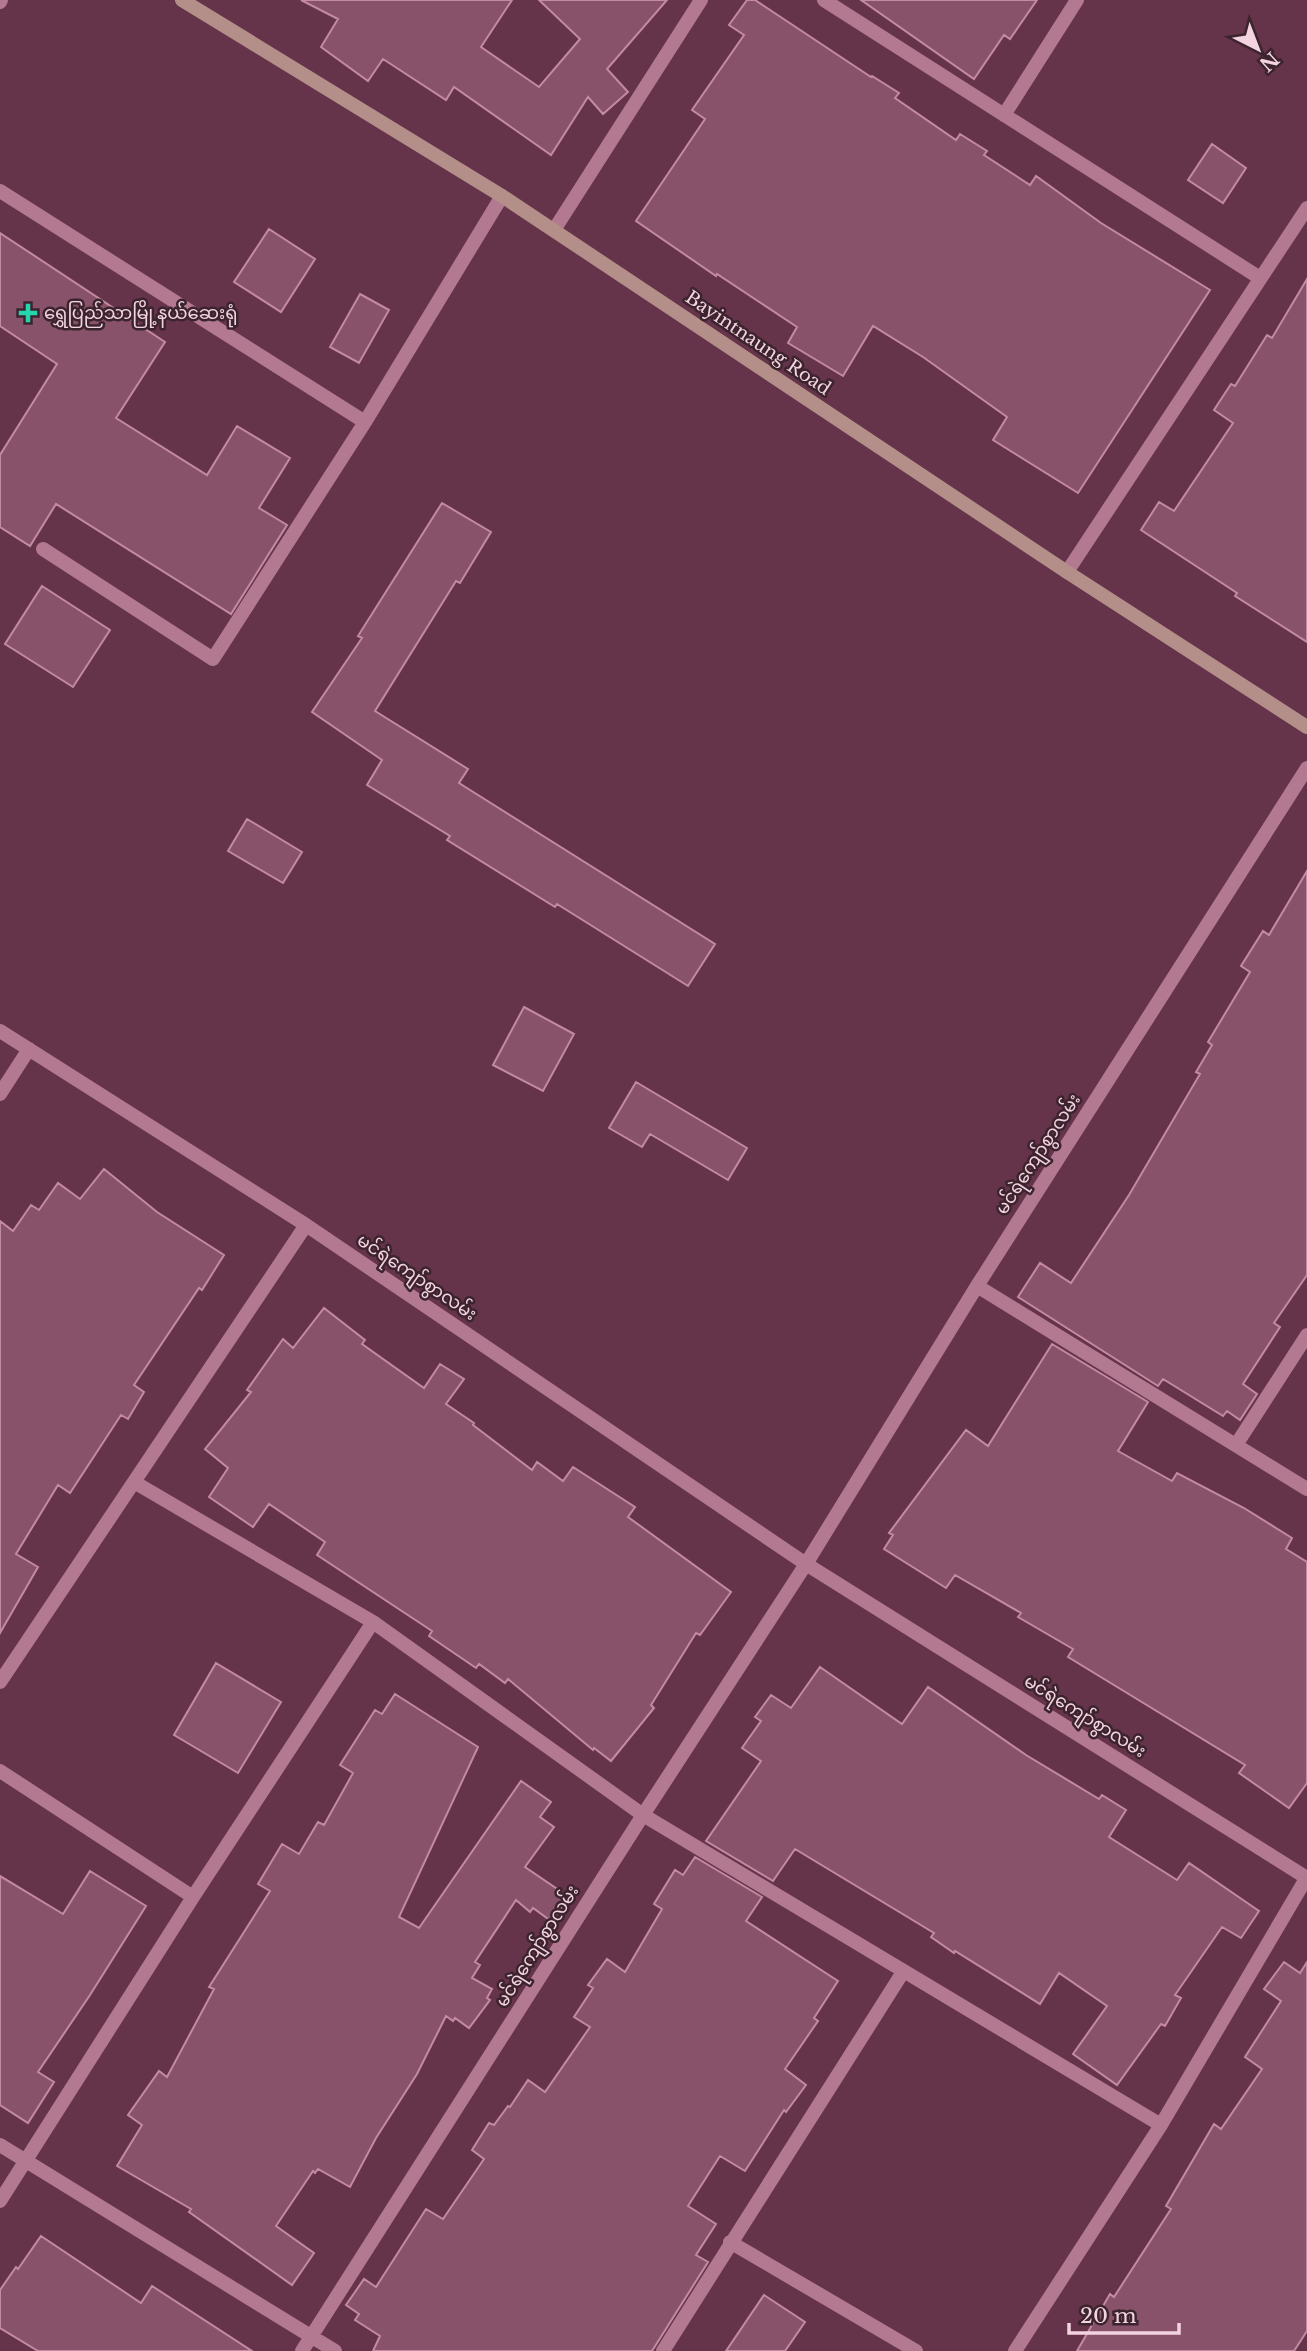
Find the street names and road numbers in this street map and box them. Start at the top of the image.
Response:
street label: Bayintnaung Road [681,286,835,400]
street label: မင်ရဲကျော်စွာလမ်း [989,1088,1089,1221]
street label: မင်ရဲကျော်စွာလမ်း [351,1227,482,1328]
street label: မင်ရဲကျော်စွာလမ်း [1018,1668,1151,1766]
street label: မင်ရဲကျော်စွာလမ်း [489,1880,587,2013]

